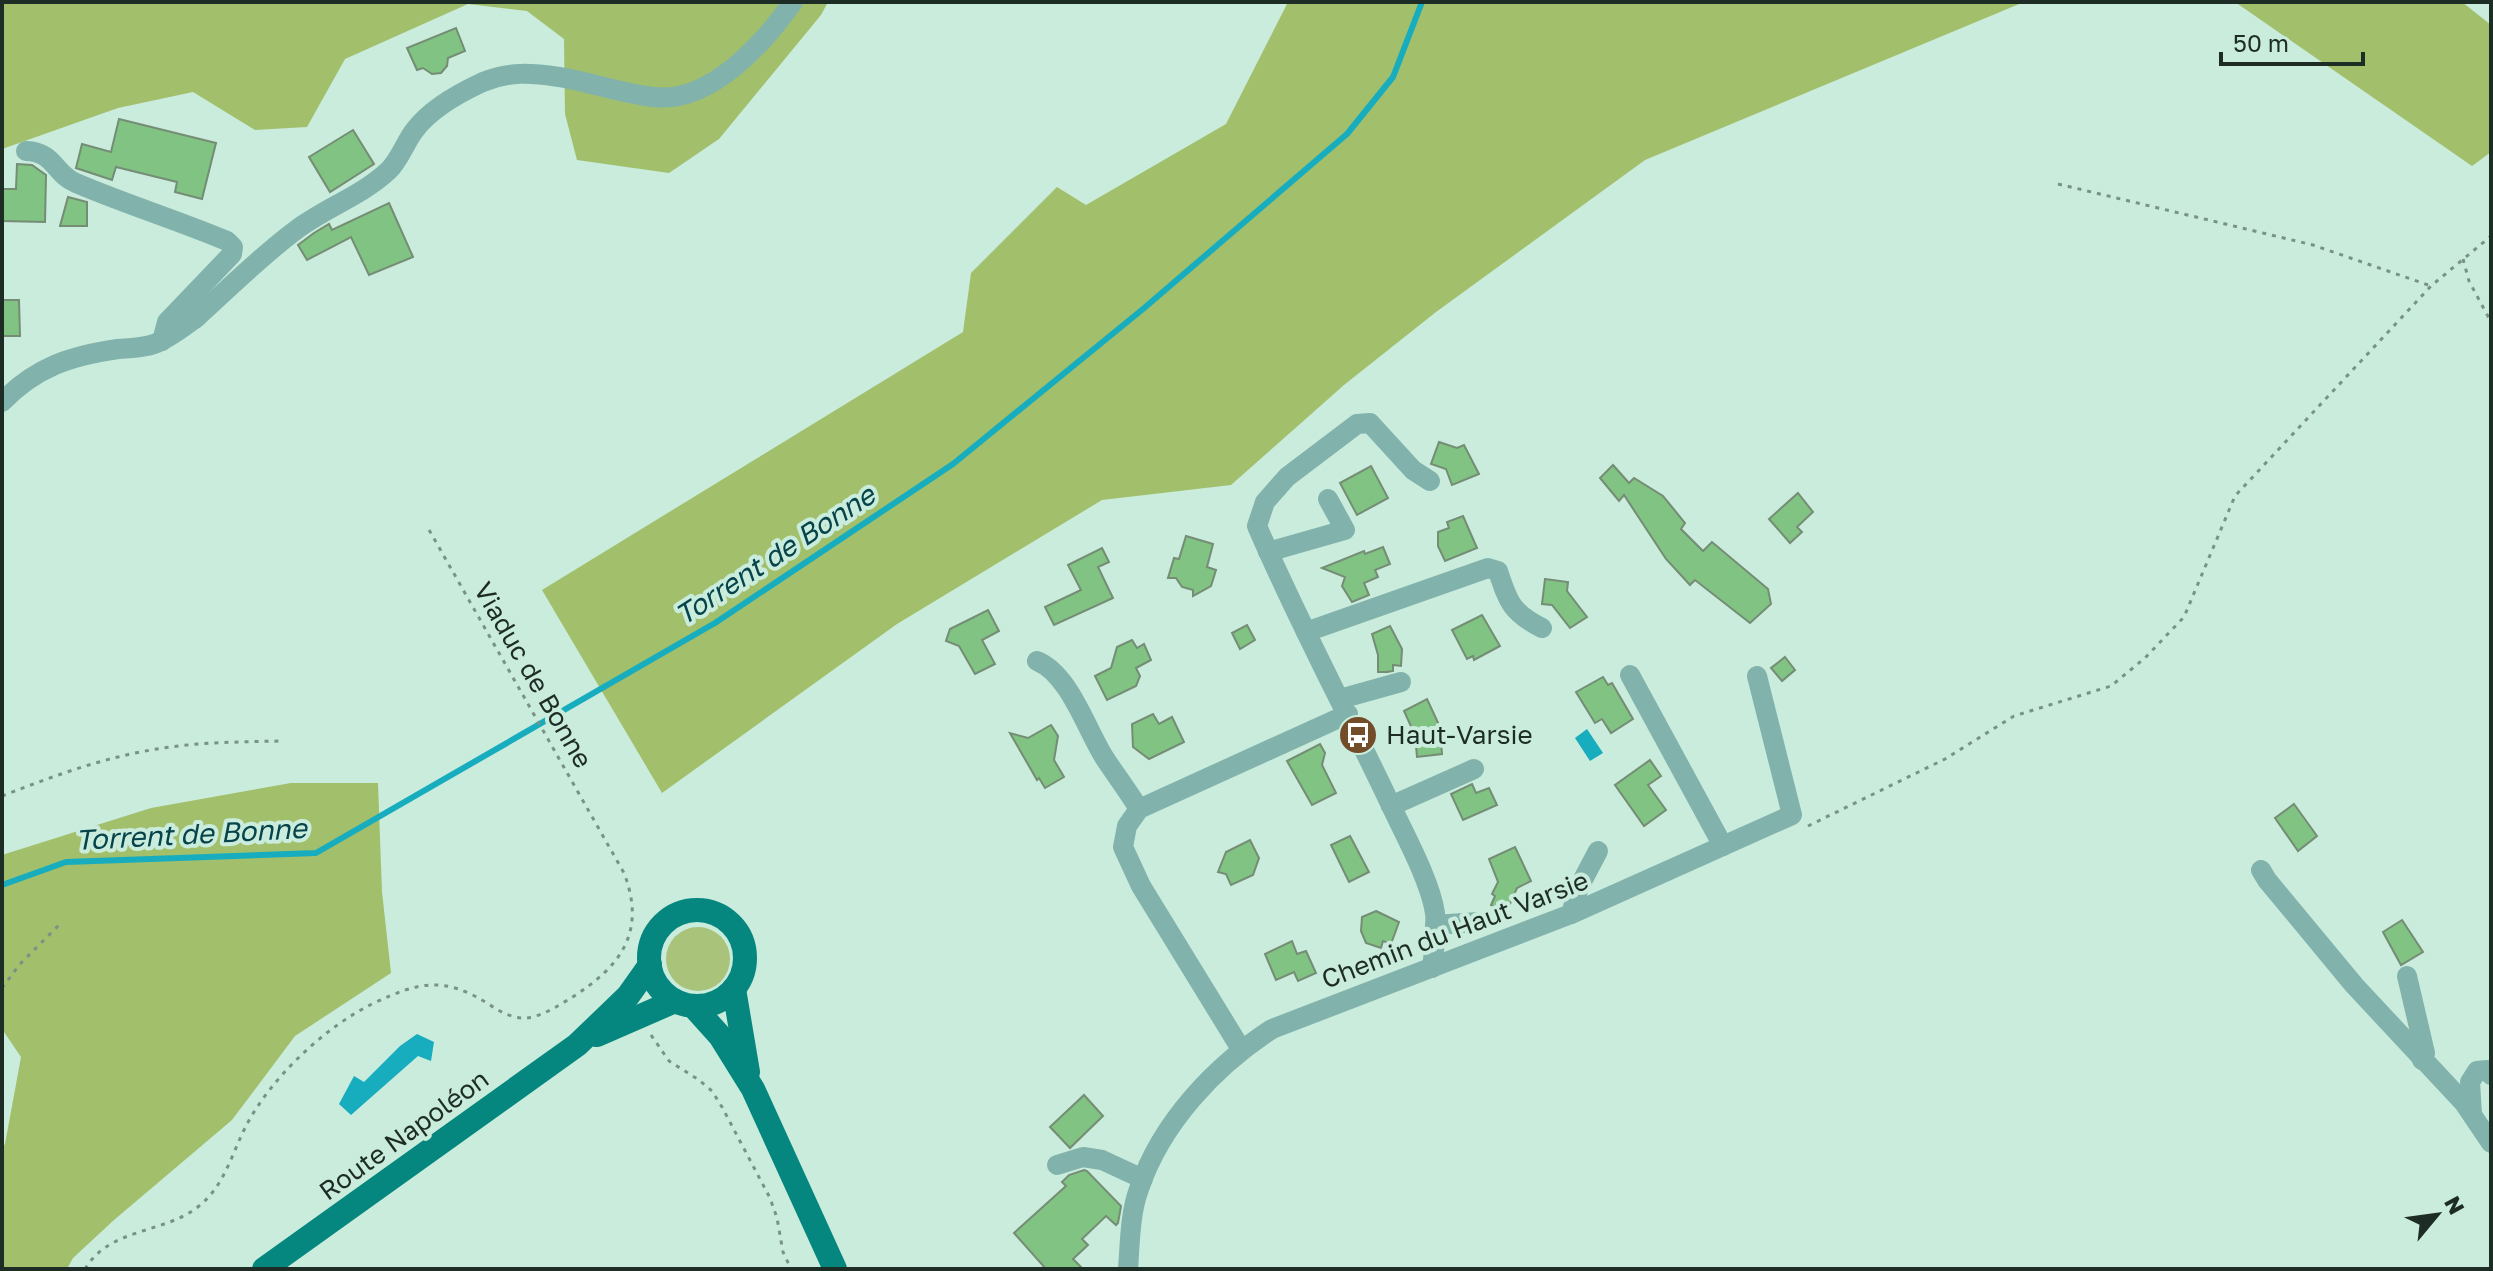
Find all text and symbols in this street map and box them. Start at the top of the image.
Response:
scale bar [2221,16,2363,66]
text: 50 m [2233,28,2289,57]
water label: Torrent de Bonne [669,477,882,631]
street label: Viaduc de Bonne [468,576,599,773]
bus stop icon: Haut-Varsie [1337,714,1379,756]
place label: Haut-Varsie [1386,719,1532,750]
water label: Torrent de Bonne [75,811,309,856]
street label: Chemin du Haut Varsie [1317,864,1592,995]
street label: Route Napoléon [313,1063,494,1206]
north arrow [2397,1175,2477,1255]
text: N [2439,1191,2471,1219]

